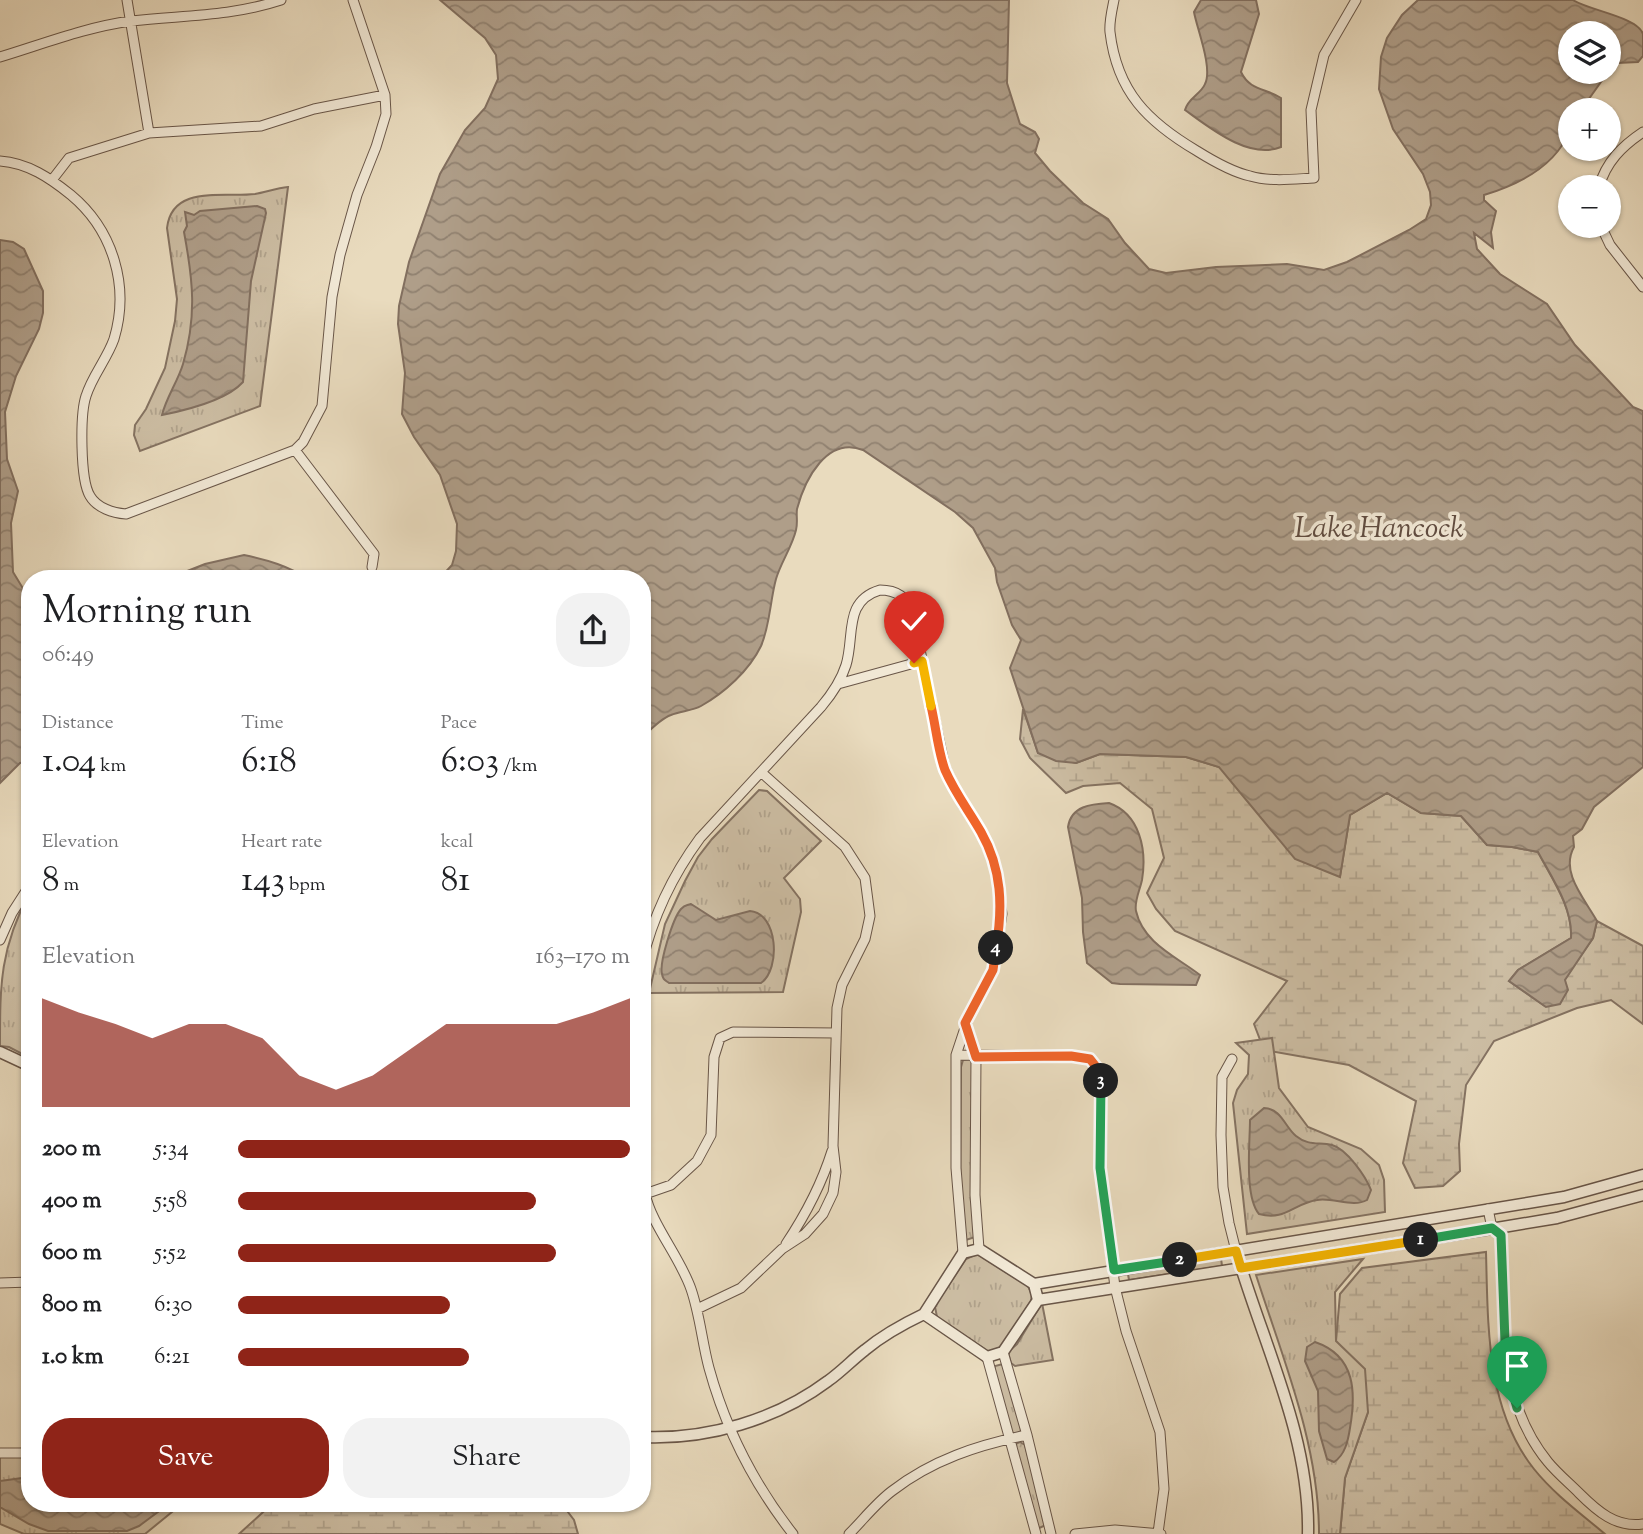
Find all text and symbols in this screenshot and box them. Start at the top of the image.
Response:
map controls [1558,21,1621,238]
button: layers [1558,21,1621,84]
button: + [1558,98,1621,161]
button: − [1558,175,1621,238]
water label: Lake Hancock [1294,508,1464,551]
text: Morning run [42,586,252,640]
pin [884,591,944,663]
button: share [556,593,630,667]
icon: check [895,602,933,640]
text: 06:49 [42,639,94,672]
text: Distance [42,710,114,737]
text: Time [241,710,284,737]
text: Pace [441,710,477,737]
text: 1.04 [42,737,96,788]
text: 6:18 [241,737,297,788]
text: 6:03 [441,737,499,788]
text: km [96,753,126,780]
text: /km [499,753,538,780]
text: Elevation [42,829,119,856]
text: Heart rate [241,829,322,856]
text: kcal [441,829,473,856]
text: 8 [42,856,60,907]
text: 143 [241,856,285,907]
text: 81 [441,856,470,907]
text: m [60,872,79,899]
text: bpm [285,872,326,899]
pin: 4 [978,930,1014,965]
text: 4 [991,934,1000,961]
text: Elevation [42,941,135,974]
text: 163–170 m [535,941,630,974]
pin: 3 [1084,1064,1118,1098]
text: 3 [1097,1067,1104,1094]
text: 200 m [42,1133,101,1166]
text: 5:34 [154,1133,189,1166]
text: 400 m [42,1185,102,1218]
text: 5:58 [154,1185,187,1218]
pin: 1 [1404,1222,1438,1258]
text: 1 [1417,1226,1424,1253]
text: 600 m [42,1237,102,1270]
text: 5:52 [154,1237,186,1270]
pin: 2 [1162,1242,1198,1278]
text: 2 [1175,1246,1184,1273]
text: 800 m [42,1289,102,1322]
text: 6:30 [154,1289,192,1322]
pin [1487,1336,1547,1408]
text: 1.0 km [42,1341,104,1374]
text: 6:21 [154,1341,190,1374]
icon: arrive [1498,1347,1536,1385]
button: Save [42,1418,329,1498]
button: Share [343,1418,630,1498]

